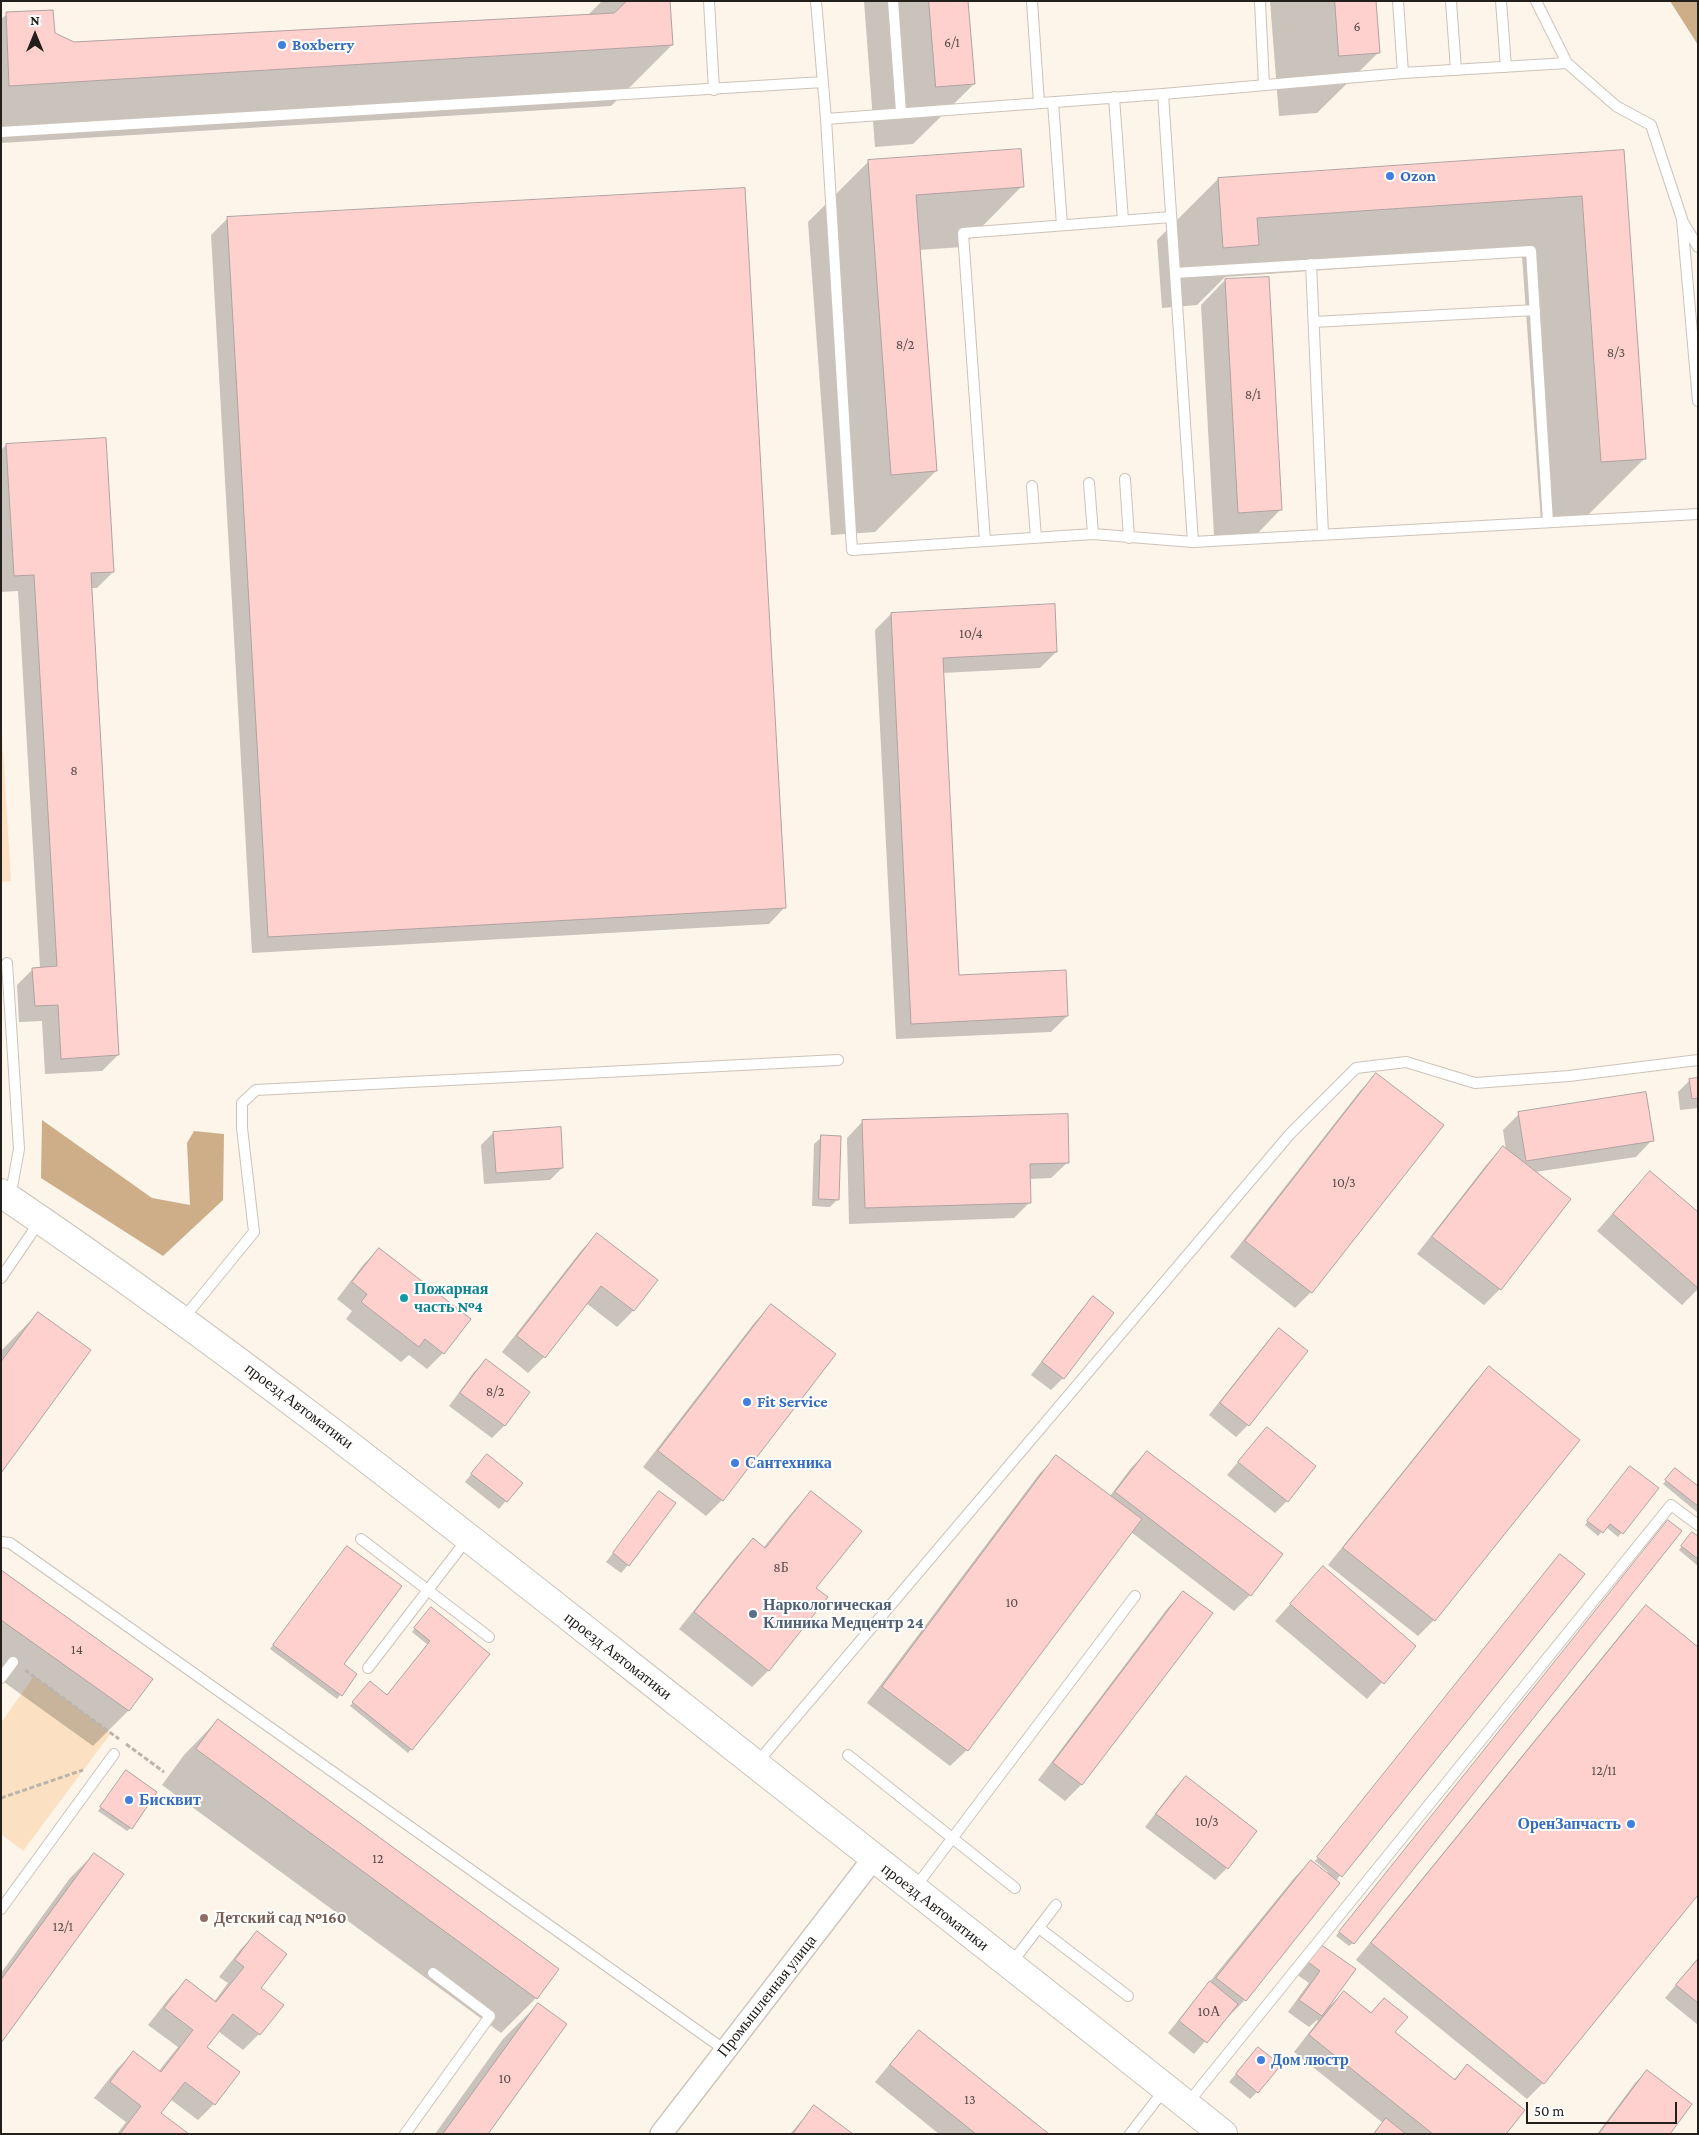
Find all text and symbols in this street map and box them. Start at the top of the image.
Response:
north arrow [10,10,60,60]
text: N [30,12,40,28]
house number: 6 [1353,19,1361,35]
place label: Boxberry [292,35,354,55]
house number: 6/1 [944,35,960,51]
marker: Boxberry [276,39,288,51]
place label: Ozon [1400,166,1436,186]
marker: Ozon [1384,170,1396,182]
house number: 8/2 [896,337,914,353]
house number: 8/3 [1607,345,1625,361]
house number: 8/1 [1245,387,1261,403]
house number: 10/4 [959,626,983,642]
house number: 8 [70,763,78,779]
house number: 10/3 [1332,1175,1356,1191]
place label: Пожарная часть №4 [414,1279,488,1317]
marker: Пожарная часть №4 [398,1292,410,1304]
street label: проезд Автоматики [241,1359,357,1453]
house number: 8/2 [486,1384,504,1400]
place label: Fit Service [757,1392,828,1412]
marker: Fit Service [741,1396,753,1408]
place label: Сантехника [745,1453,832,1473]
marker: Сантехника [729,1457,741,1469]
house number: 8Б [773,1560,789,1576]
place label: Наркологическая Клиника Медцентр 24 [763,1595,924,1633]
house number: 10 [1006,1595,1018,1611]
street label: проезд Автоматики [560,1608,676,1704]
marker: Наркологическая Клиника Медцентр 24 [747,1608,759,1620]
house number: 14 [71,1642,83,1658]
house number: 12/11 [1591,1763,1617,1779]
place label: Бисквит [139,1790,201,1810]
marker: Бисквит [123,1794,135,1806]
house number: 10/3 [1195,1814,1219,1830]
place label: ОренЗапчасть [1517,1814,1621,1834]
marker: ОренЗапчасть [1625,1818,1637,1830]
house number: 12 [372,1851,384,1867]
street label: проезд Автоматики [877,1859,993,1955]
place label: Детский сад №160 [214,1908,346,1928]
marker: Детский сад №160 [198,1912,210,1924]
house number: 12/1 [53,1919,73,1935]
street label: Промышленная улица [713,1931,821,2061]
house number: 10А [1198,2004,1220,2020]
place label: Дом люстр [1271,2050,1349,2070]
marker: Дом люстр [1255,2054,1267,2066]
house number: 10 [499,2071,511,2087]
house number: 13 [964,2092,976,2108]
scale bar [1529,2092,1680,2124]
text: 50 m [1534,2103,1564,2119]

